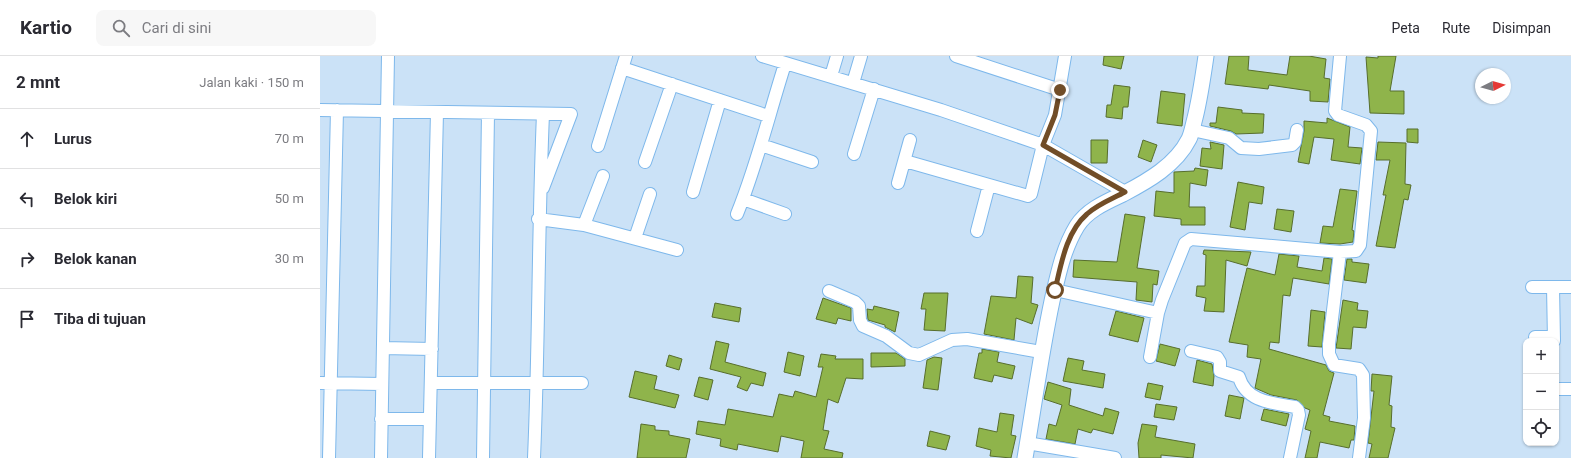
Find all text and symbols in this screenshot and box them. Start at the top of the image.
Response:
search box [96,10,376,46]
text: Kartio [20,16,72,39]
icon: search [110,17,132,39]
text: Cari di sini [142,19,211,37]
text: Peta [1392,20,1420,36]
text: Rute [1442,20,1470,36]
text: Disimpan [1492,20,1551,36]
north arrow [1475,68,1511,104]
text: 2 mnt [16,72,60,92]
text: Jalan kaki · 150 m [199,75,304,90]
route end [1051,81,1069,99]
icon: ahead [16,128,38,150]
text: Lurus [54,130,92,148]
text: 70 m [275,131,304,146]
icon: left [16,188,38,210]
text: Belok kiri [54,190,117,208]
text: 50 m [275,191,304,206]
icon: right [16,248,38,270]
text: Belok kanan [54,250,137,268]
text: 30 m [275,251,304,266]
route start [1046,281,1064,299]
icon: arrive [16,308,38,330]
text: Tiba di tujuan [54,310,146,328]
map controls [1523,338,1559,446]
button: + [1523,338,1559,374]
button: − [1523,374,1559,410]
button: locate [1523,410,1559,446]

